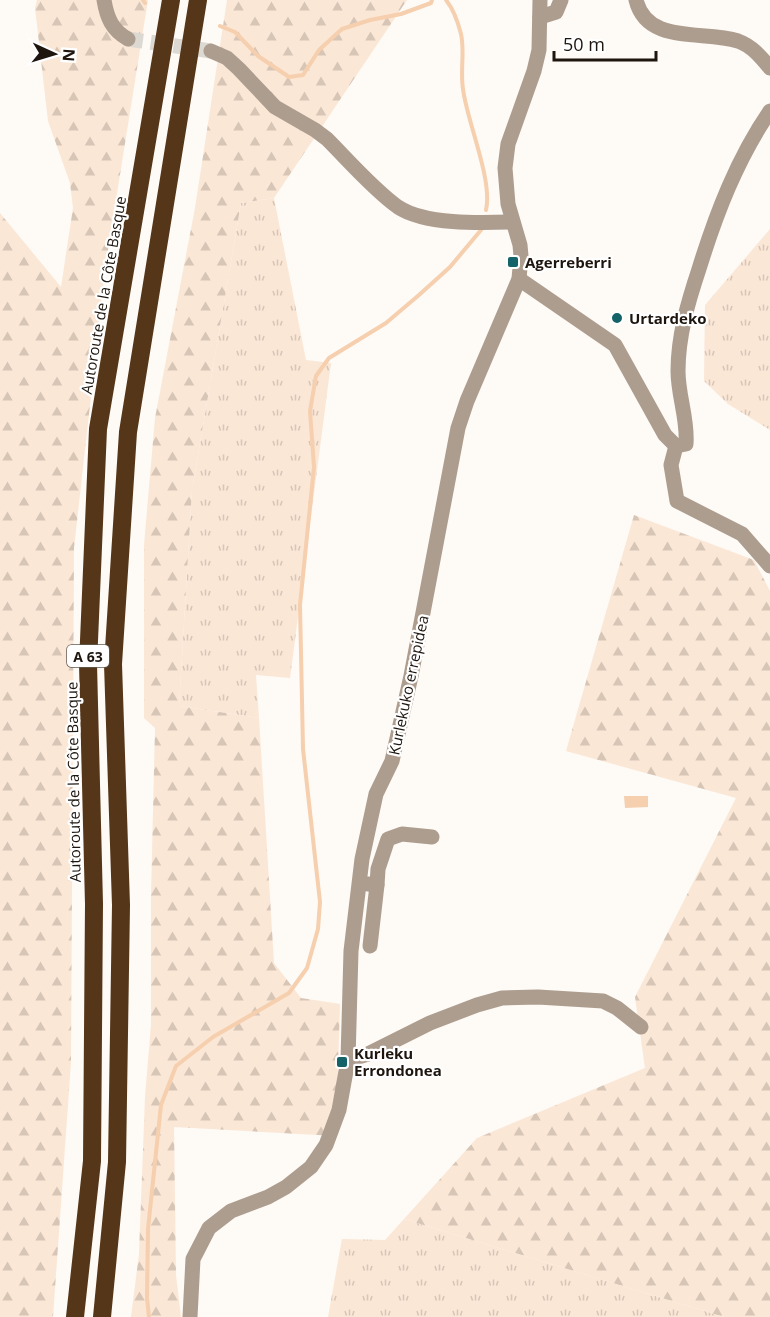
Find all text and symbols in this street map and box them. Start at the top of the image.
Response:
north arrow [24,24,84,84]
scale bar [554,24,656,62]
text: 50 m [563,32,605,56]
text: N [58,48,80,62]
street label: Autoroute de la Côte Basque [76,194,130,396]
place label: Agerreberri [525,252,612,272]
marker: Agerreberri [506,255,520,269]
place label: Urtardeko [629,308,706,328]
marker: Urtardeko [610,311,624,325]
street label: Kurlekuko errepidea [383,613,433,757]
road number: A 63 [67,645,109,667]
street label: Autoroute de la Côte Basque [61,681,85,883]
place label: Kurleku Errondonea [354,1043,442,1080]
marker: Kurleku Errondonea [335,1055,349,1069]

